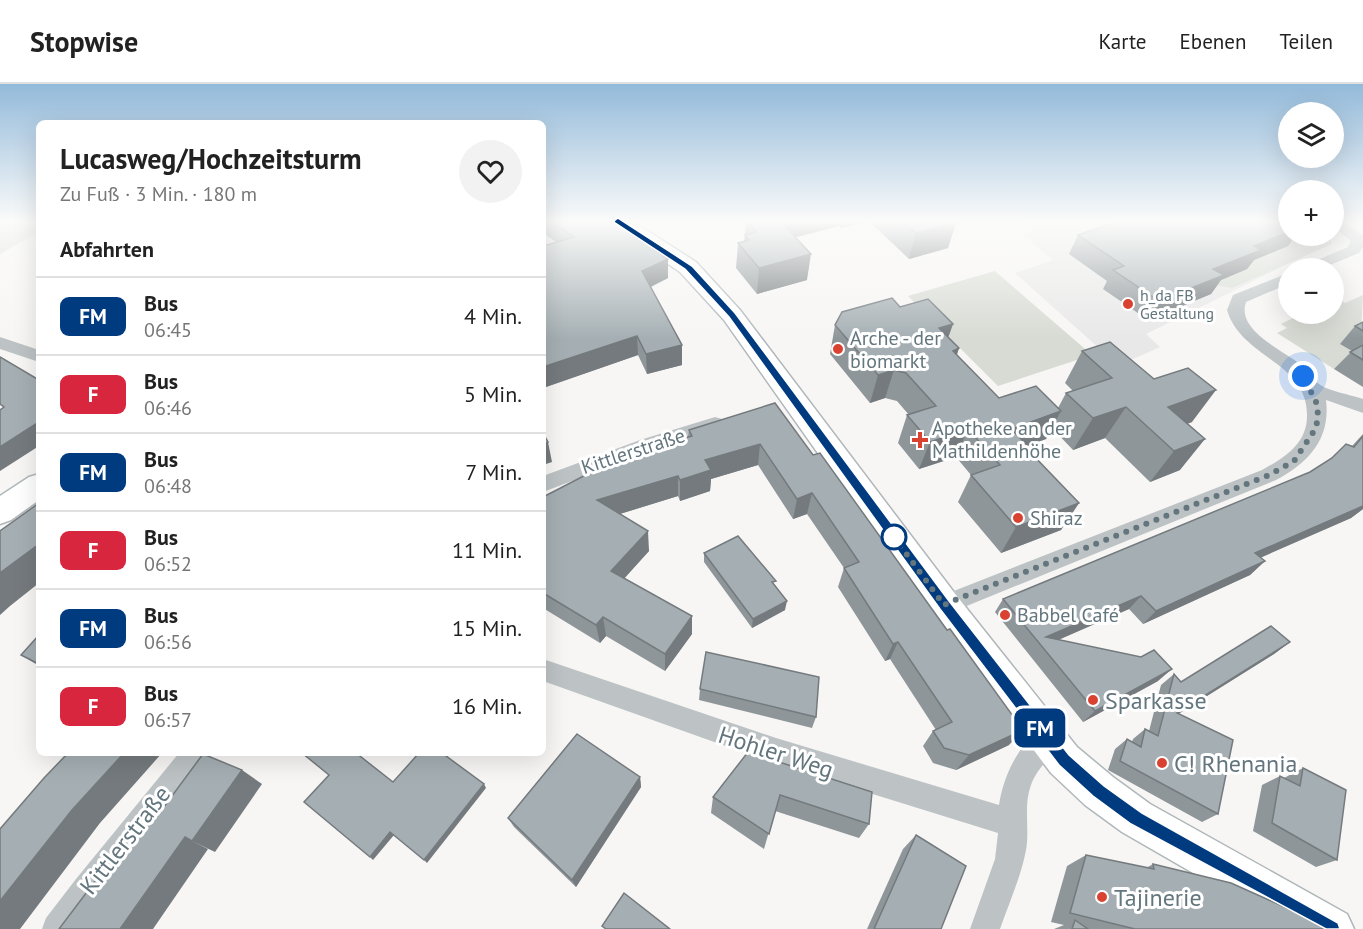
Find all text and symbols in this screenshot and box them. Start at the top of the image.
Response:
text: Stopwise [30,23,138,60]
text: Karte [1099,28,1147,55]
text: Ebenen [1180,28,1246,55]
text: Teilen [1279,28,1333,55]
map controls [1278,102,1344,324]
button: layers [1278,102,1344,168]
text: Lucasweg/Hochzeitsturm [60,140,362,177]
button: heart [459,140,522,203]
button: + [1278,180,1344,246]
text: Zu Fuß · 3 Min. · 180 m [60,181,257,207]
text: Abfahrten [60,235,154,263]
button: − [1278,258,1344,324]
place label: h_da FB Gestaltung [1140,285,1214,323]
text: Bus [144,289,178,317]
marker: h_da FB Gestaltung [1121,297,1135,311]
text: 4 Min. [464,302,522,330]
text: FM [79,303,107,330]
text: 06:45 [144,317,192,343]
place label: Arche - der biomarkt [850,325,941,374]
marker: Arche - der biomarkt [831,342,845,356]
your location [1288,361,1318,391]
text: Bus [144,367,178,395]
text: 5 Min. [464,380,522,408]
text: F [88,381,98,408]
text: 06:46 [144,395,192,421]
place label: Apotheke an der Mathildenhöhe [932,415,1072,464]
street label: Kittlerstraße [578,422,688,480]
marker: Apotheke an der Mathildenhöhe [913,433,927,447]
text: Bus [144,445,178,473]
text: 7 Min. [465,458,522,486]
text: FM [79,459,107,486]
text: 06:48 [144,473,192,499]
place label: Shiraz [1030,505,1083,531]
marker: Shiraz [1011,511,1025,525]
text: Bus [144,523,178,551]
unlabelled marker [881,524,907,550]
text: 11 Min. [452,536,522,564]
text: F [88,537,98,564]
text: 06:52 [144,551,192,577]
text: Bus [144,601,178,629]
place label: Babbel Café [1017,602,1119,628]
marker: Babbel Café [998,608,1012,622]
text: 15 Min. [452,614,522,642]
text: FM [79,615,107,642]
text: 06:56 [144,629,192,655]
text: Bus [144,679,178,707]
place label: Sparkasse [1105,685,1207,716]
text: 16 Min. [452,692,522,720]
text: F [88,693,98,720]
marker: Sparkasse [1086,693,1100,707]
text: 06:57 [144,707,192,733]
line badge: FM [1013,708,1067,748]
text: FM [1026,715,1054,742]
street label: Hohler Weg [715,719,837,785]
place label: C! Rhenania [1174,748,1298,779]
marker: C! Rhenania [1155,756,1169,770]
street label: Kittlerstraße [73,779,177,901]
place label: Tajinerie [1114,882,1202,913]
marker: Tajinerie [1095,890,1109,904]

